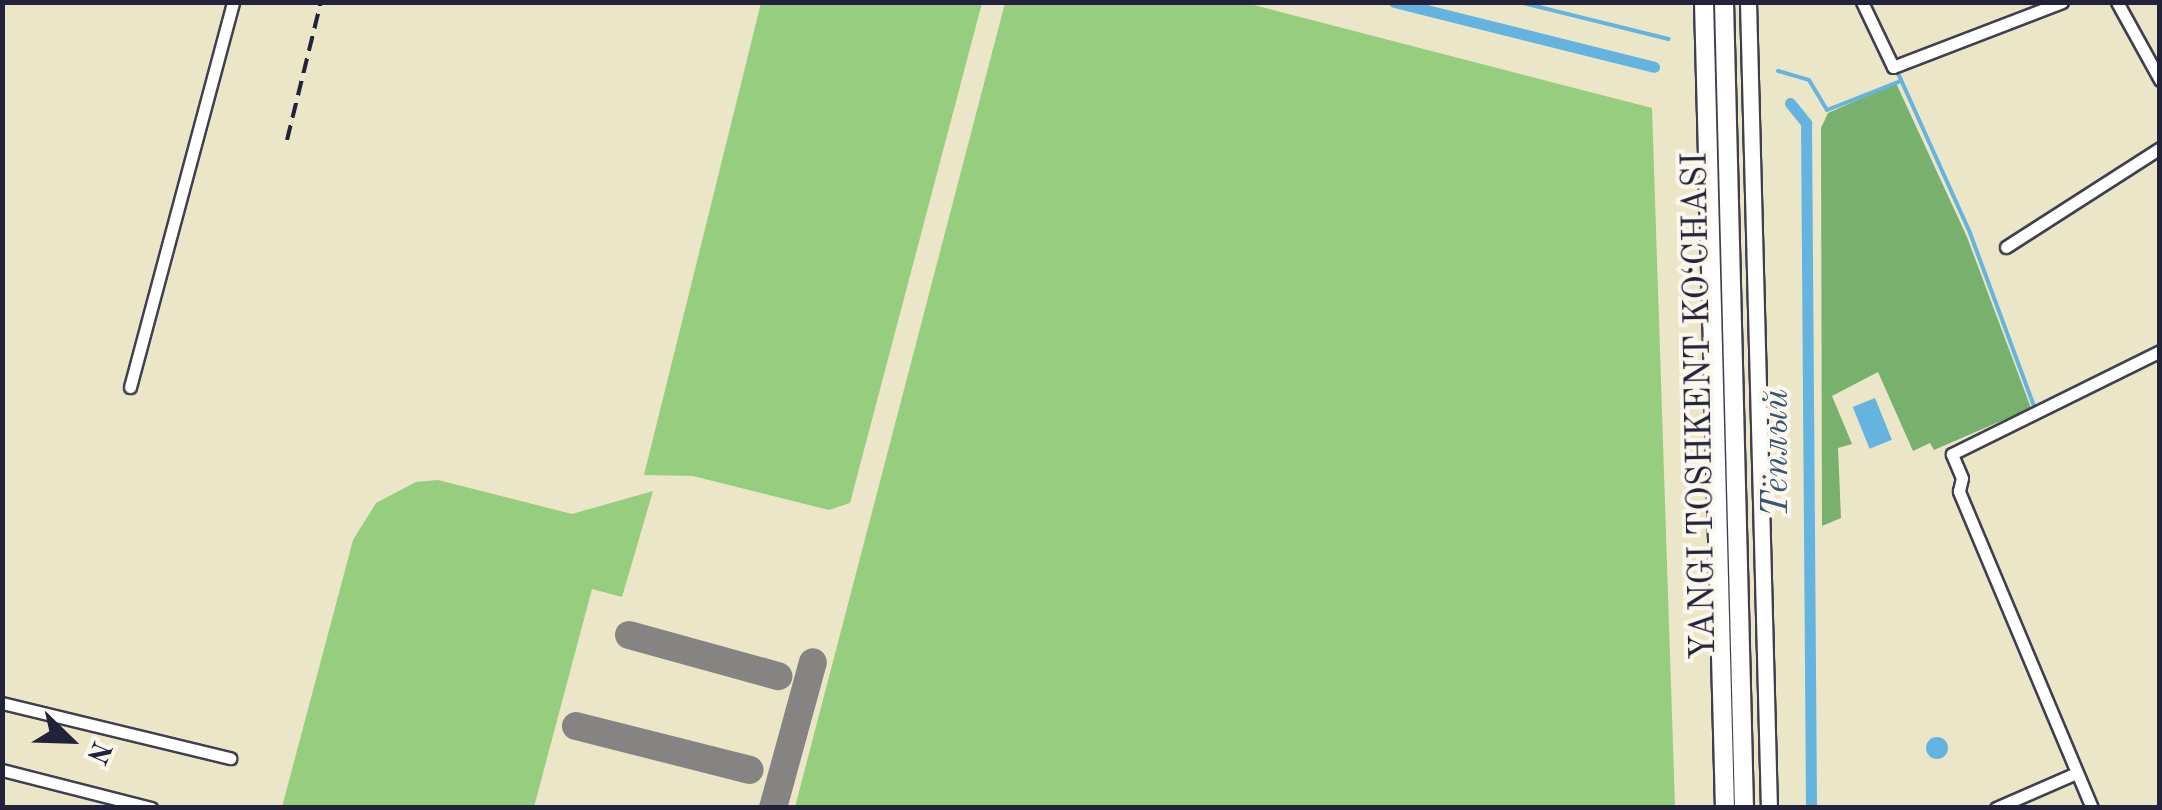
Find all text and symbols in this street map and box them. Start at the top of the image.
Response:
street label: YANGI TOSHKENT KO‘CHASI [1676,152,1726,660]
water label: Тёплый [1755,388,1801,518]
north arrow [20,690,120,790]
text: N [81,736,115,767]

